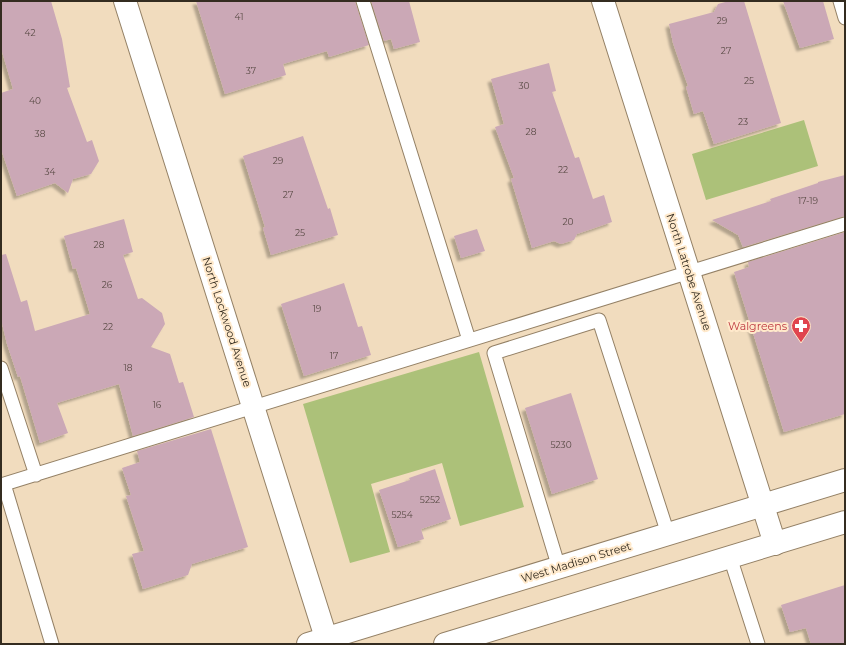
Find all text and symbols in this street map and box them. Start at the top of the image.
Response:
house number: 41 [235,11,243,22]
house number: 29 [717,15,728,26]
house number: 42 [24,27,36,38]
house number: 27 [721,45,731,56]
house number: 37 [246,65,256,76]
house number: 25 [744,75,754,86]
house number: 30 [518,80,530,91]
house number: 40 [29,95,41,106]
house number: 23 [738,116,748,127]
house number: 28 [526,126,537,137]
house number: 38 [35,128,46,139]
house number: 29 [273,155,284,166]
house number: 22 [558,164,568,175]
house number: 34 [44,166,56,177]
house number: 27 [283,189,293,200]
house number: 17-19 [798,195,819,206]
street label: North Latrobe Avenue [663,212,715,333]
house number: 20 [562,216,574,227]
house number: 25 [295,227,305,238]
house number: 28 [94,239,105,250]
street label: North Lockwood Avenue [199,255,255,389]
house number: 26 [102,279,113,290]
house number: 19 [313,303,322,314]
pharmacy icon: Walgreens [790,315,812,343]
place label: Walgreens [728,319,788,333]
house number: 22 [103,321,113,332]
house number: 17 [330,350,338,361]
house number: 18 [124,362,133,373]
house number: 16 [153,399,162,410]
house number: 5230 [550,439,572,450]
house number: 5252 [420,494,440,505]
house number: 5254 [391,509,413,520]
street label: West Madison Street [519,538,633,585]

